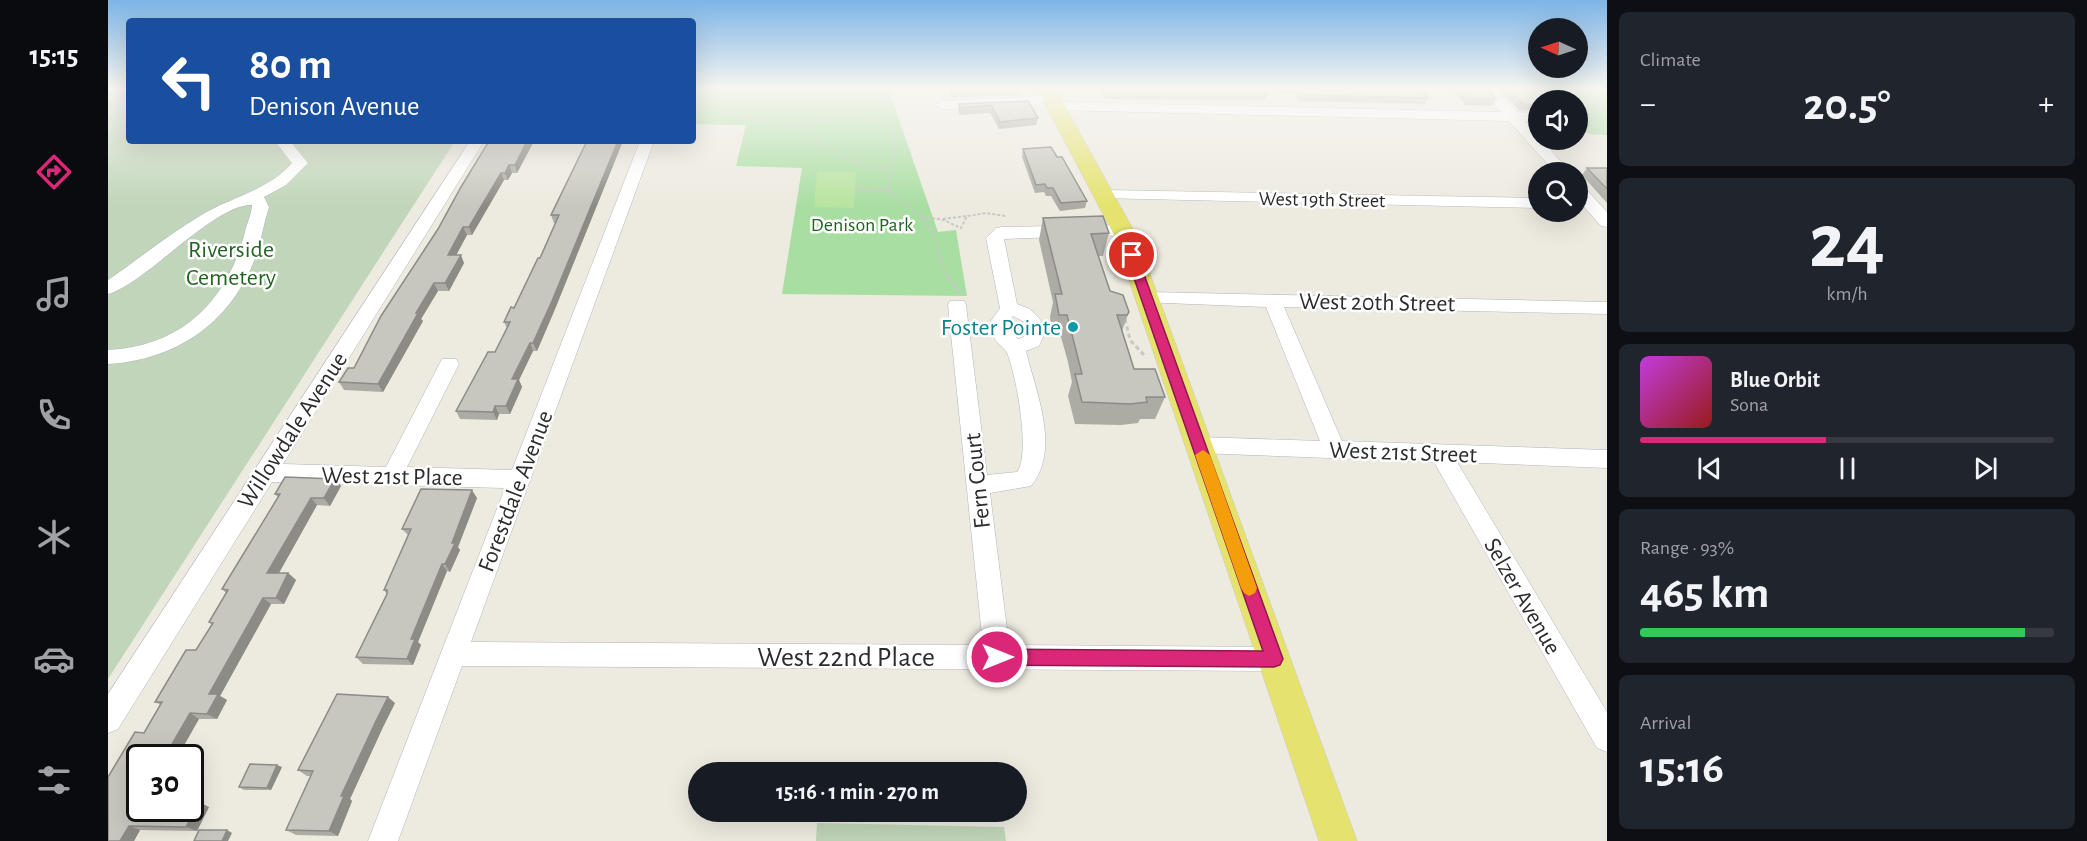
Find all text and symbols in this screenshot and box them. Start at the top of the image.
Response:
north arrow [1528,18,1588,78]
map controls [1528,18,1588,222]
text: 15:15 [30,42,78,69]
icon: left [150,42,228,120]
text: 80 m [249,44,332,86]
text: Climate [1640,50,1701,70]
text: 20.5° [1803,83,1891,128]
text: − [1640,88,1656,121]
text: + [2038,88,2054,121]
button: sound [1528,90,1588,150]
text: Denison Avenue [249,93,419,120]
icon: directions [33,151,75,193]
button: search [1528,162,1588,222]
street label: West 19th Street [1258,189,1386,211]
text: 24 [1809,204,1885,282]
park label: Denison Park [811,215,913,235]
pin [1106,229,1157,280]
park label: Riverside Cemetery [186,238,276,290]
icon: arrive [1115,238,1148,271]
icon: music [33,273,75,315]
text: km/h [1826,284,1868,304]
street label: West 20th Street [1299,290,1456,316]
place label: Foster Pointe [941,316,1061,340]
marker: Foster Pointe [1066,320,1080,334]
street label: Willowdale Avenue [234,348,352,513]
text: Blue Orbit [1730,369,1820,391]
icon: phone [33,394,75,436]
text: Sona [1730,395,1768,415]
street label: Forestdale Avenue [474,407,558,575]
street label: Fern Court [961,432,995,530]
street label: West 21st Street [1329,438,1478,468]
icon: previous [1693,452,1726,485]
icon: pause [1831,452,1864,485]
icon: next [1969,452,2002,485]
street label: West 21st Place [321,464,463,490]
icon: climate [33,516,75,558]
street label: Selzer Avenue [1479,534,1565,659]
text: Range · 93% [1640,538,1734,558]
text: 465 km [1640,571,1769,616]
position arrow [965,625,1029,689]
icon: car [33,638,75,680]
street label: West 22nd Place [757,644,935,672]
text: Arrival [1640,713,1691,733]
speed limit sign: 30 [126,744,204,822]
text: 15:16 [1640,746,1724,791]
icon: filters [33,759,75,801]
text: 15:16 · 1 min · 270 m [776,781,939,803]

